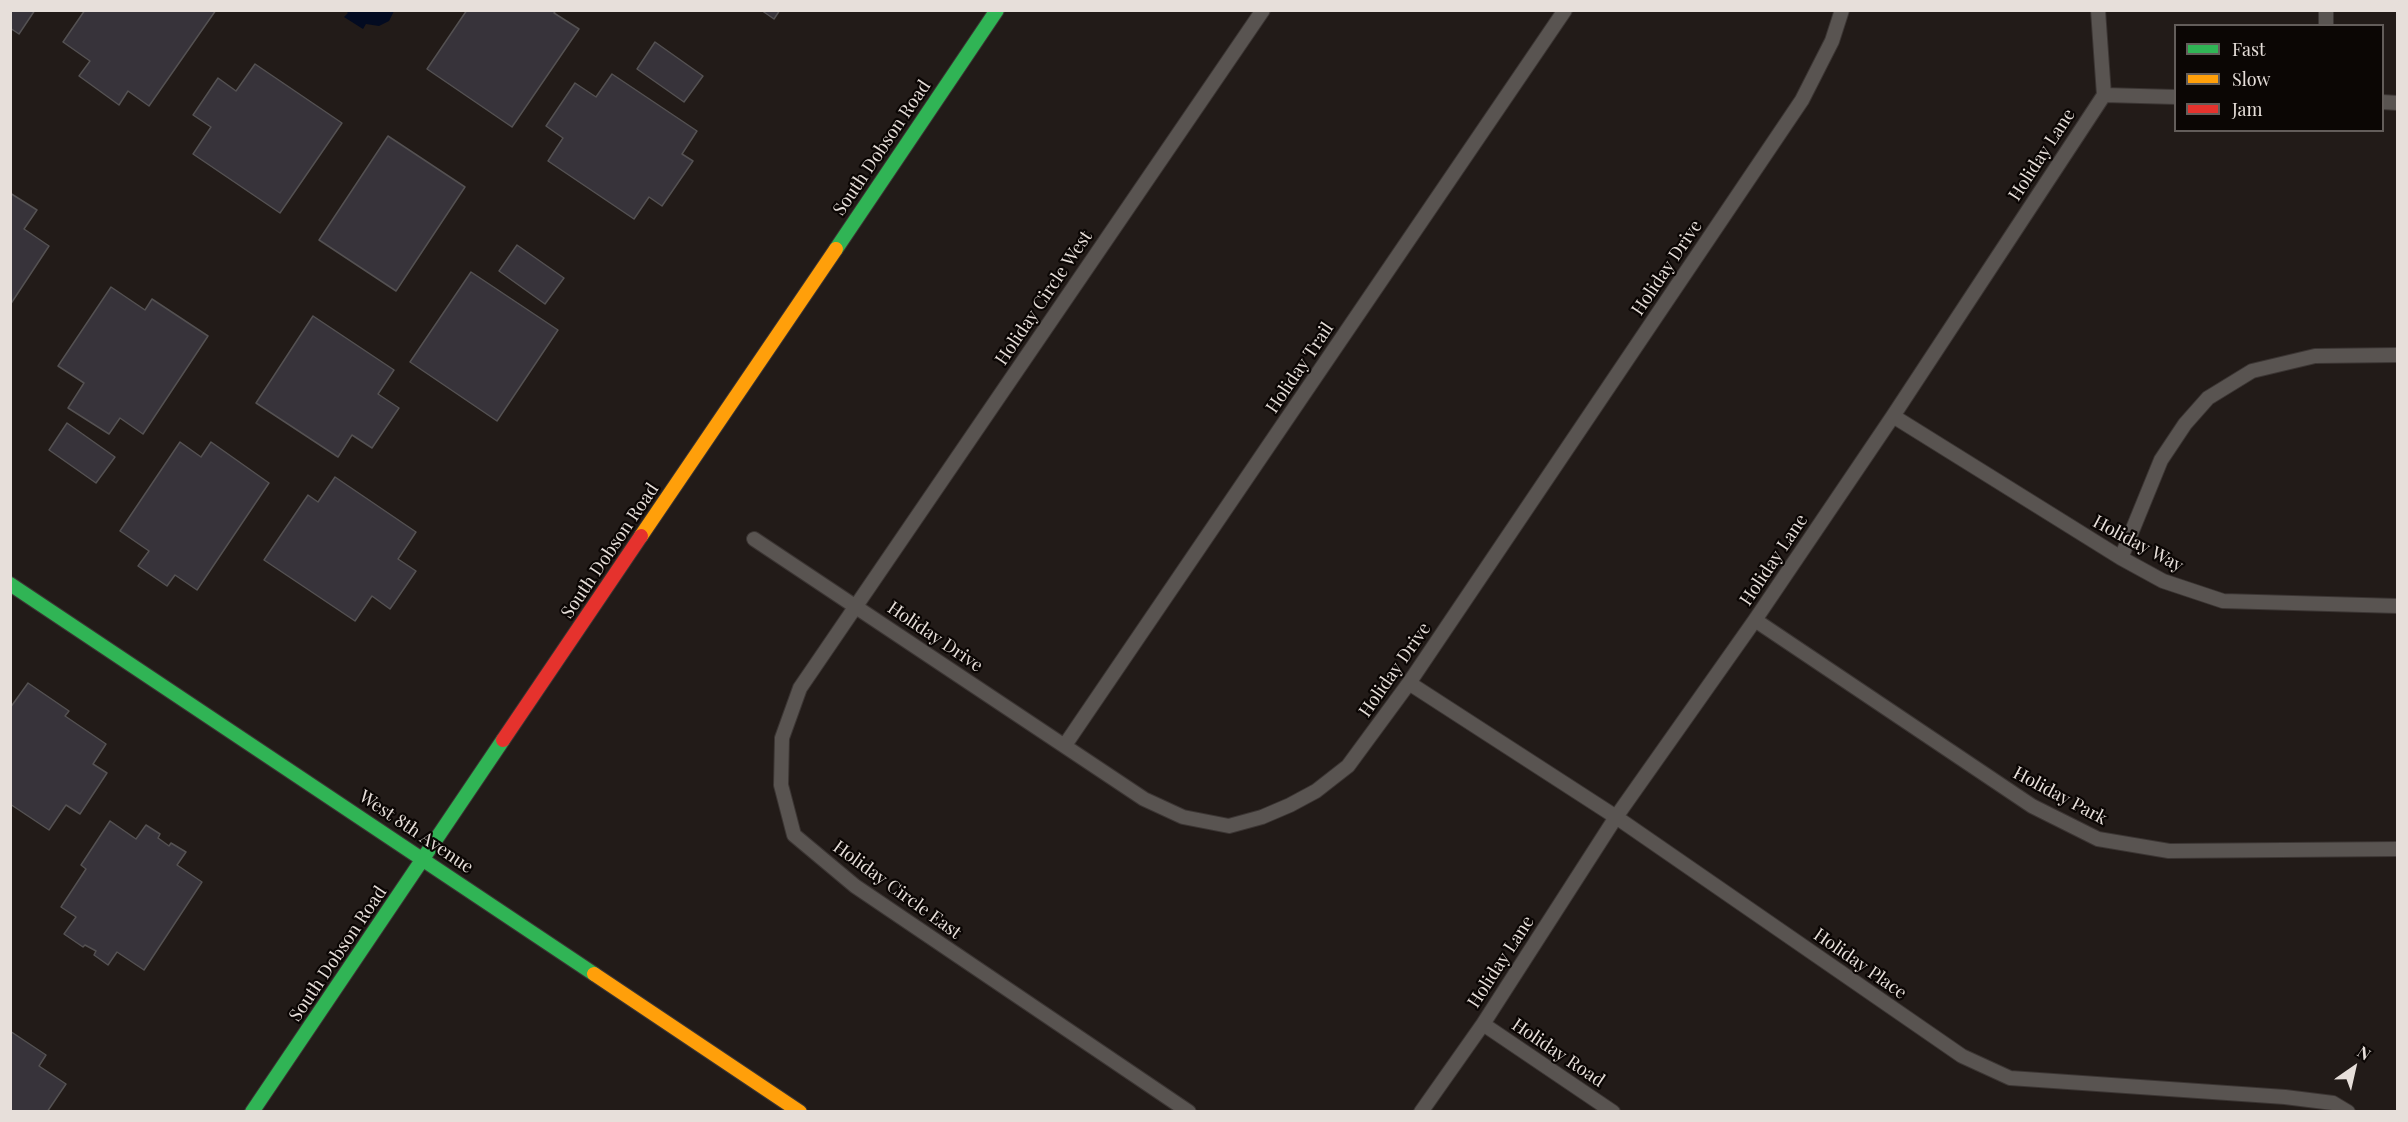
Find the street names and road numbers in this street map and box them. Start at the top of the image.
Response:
street label: South Dobson Road [829,76,935,220]
street label: Holiday Lane [2004,105,2080,205]
street label: Holiday Drive [1627,216,1707,320]
street label: Holiday Circle West [991,227,1097,369]
street label: Holiday Trail [1262,318,1338,418]
street label: South Dobson Road [557,479,663,623]
street label: Holiday Lane [1735,510,1813,610]
street label: Holiday Way [2089,511,2187,577]
street label: Holiday Drive [883,597,987,677]
street label: Holiday Drive [1355,619,1435,721]
street label: Holiday Park [2009,762,2111,830]
street label: West 8th Avenue [355,786,477,878]
street label: Holiday Circle East [829,836,965,944]
street label: South Dobson Road [285,882,391,1026]
street label: Holiday Lane [1463,912,1539,1012]
street label: Holiday Place [1809,924,1911,1004]
street label: Holiday Road [1508,1014,1608,1092]

